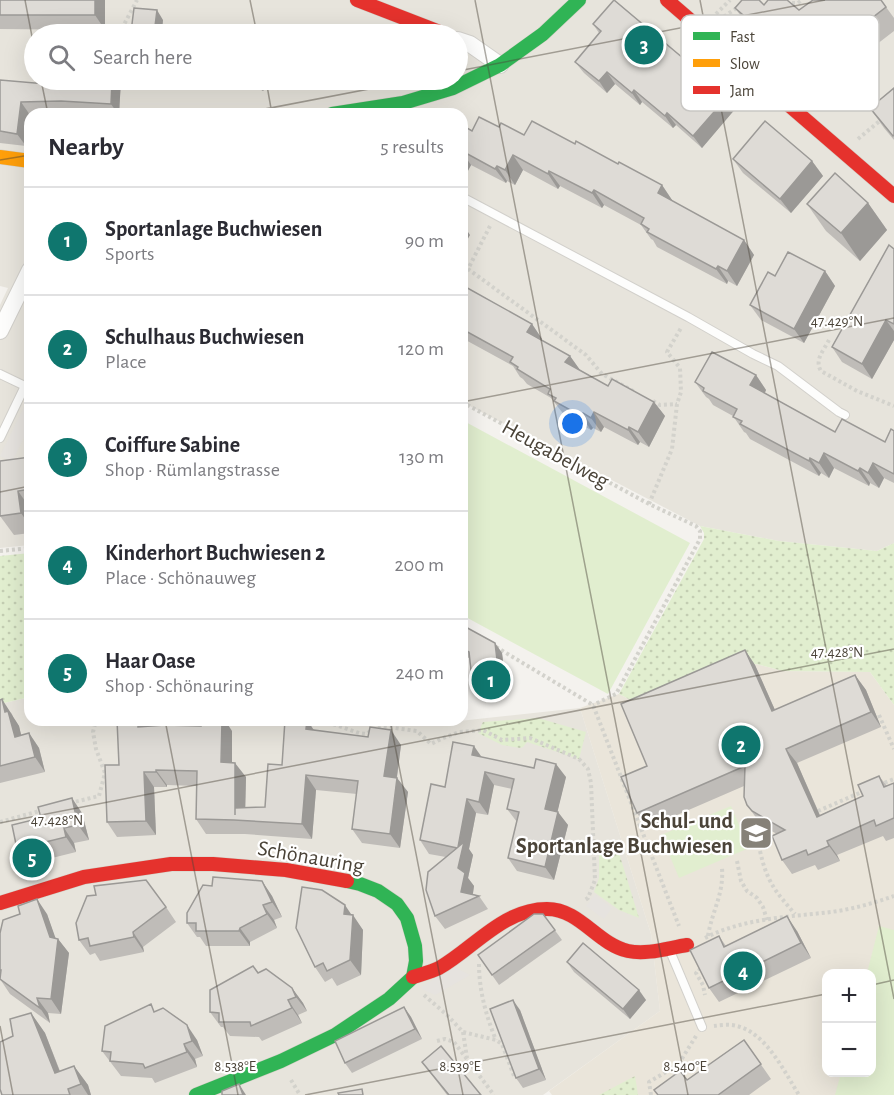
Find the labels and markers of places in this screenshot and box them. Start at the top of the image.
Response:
pin: 3 [624,22,664,68]
pin: 1 [472,658,510,702]
pin: 2 [722,722,760,768]
place label: Schul- und Sportanlage Buchwiesen [516,810,733,857]
school or university icon: Schul- und Sportanlage Buchwiesen [738,815,774,851]
pin: 5 [12,836,51,880]
pin: 4 [724,948,762,994]

